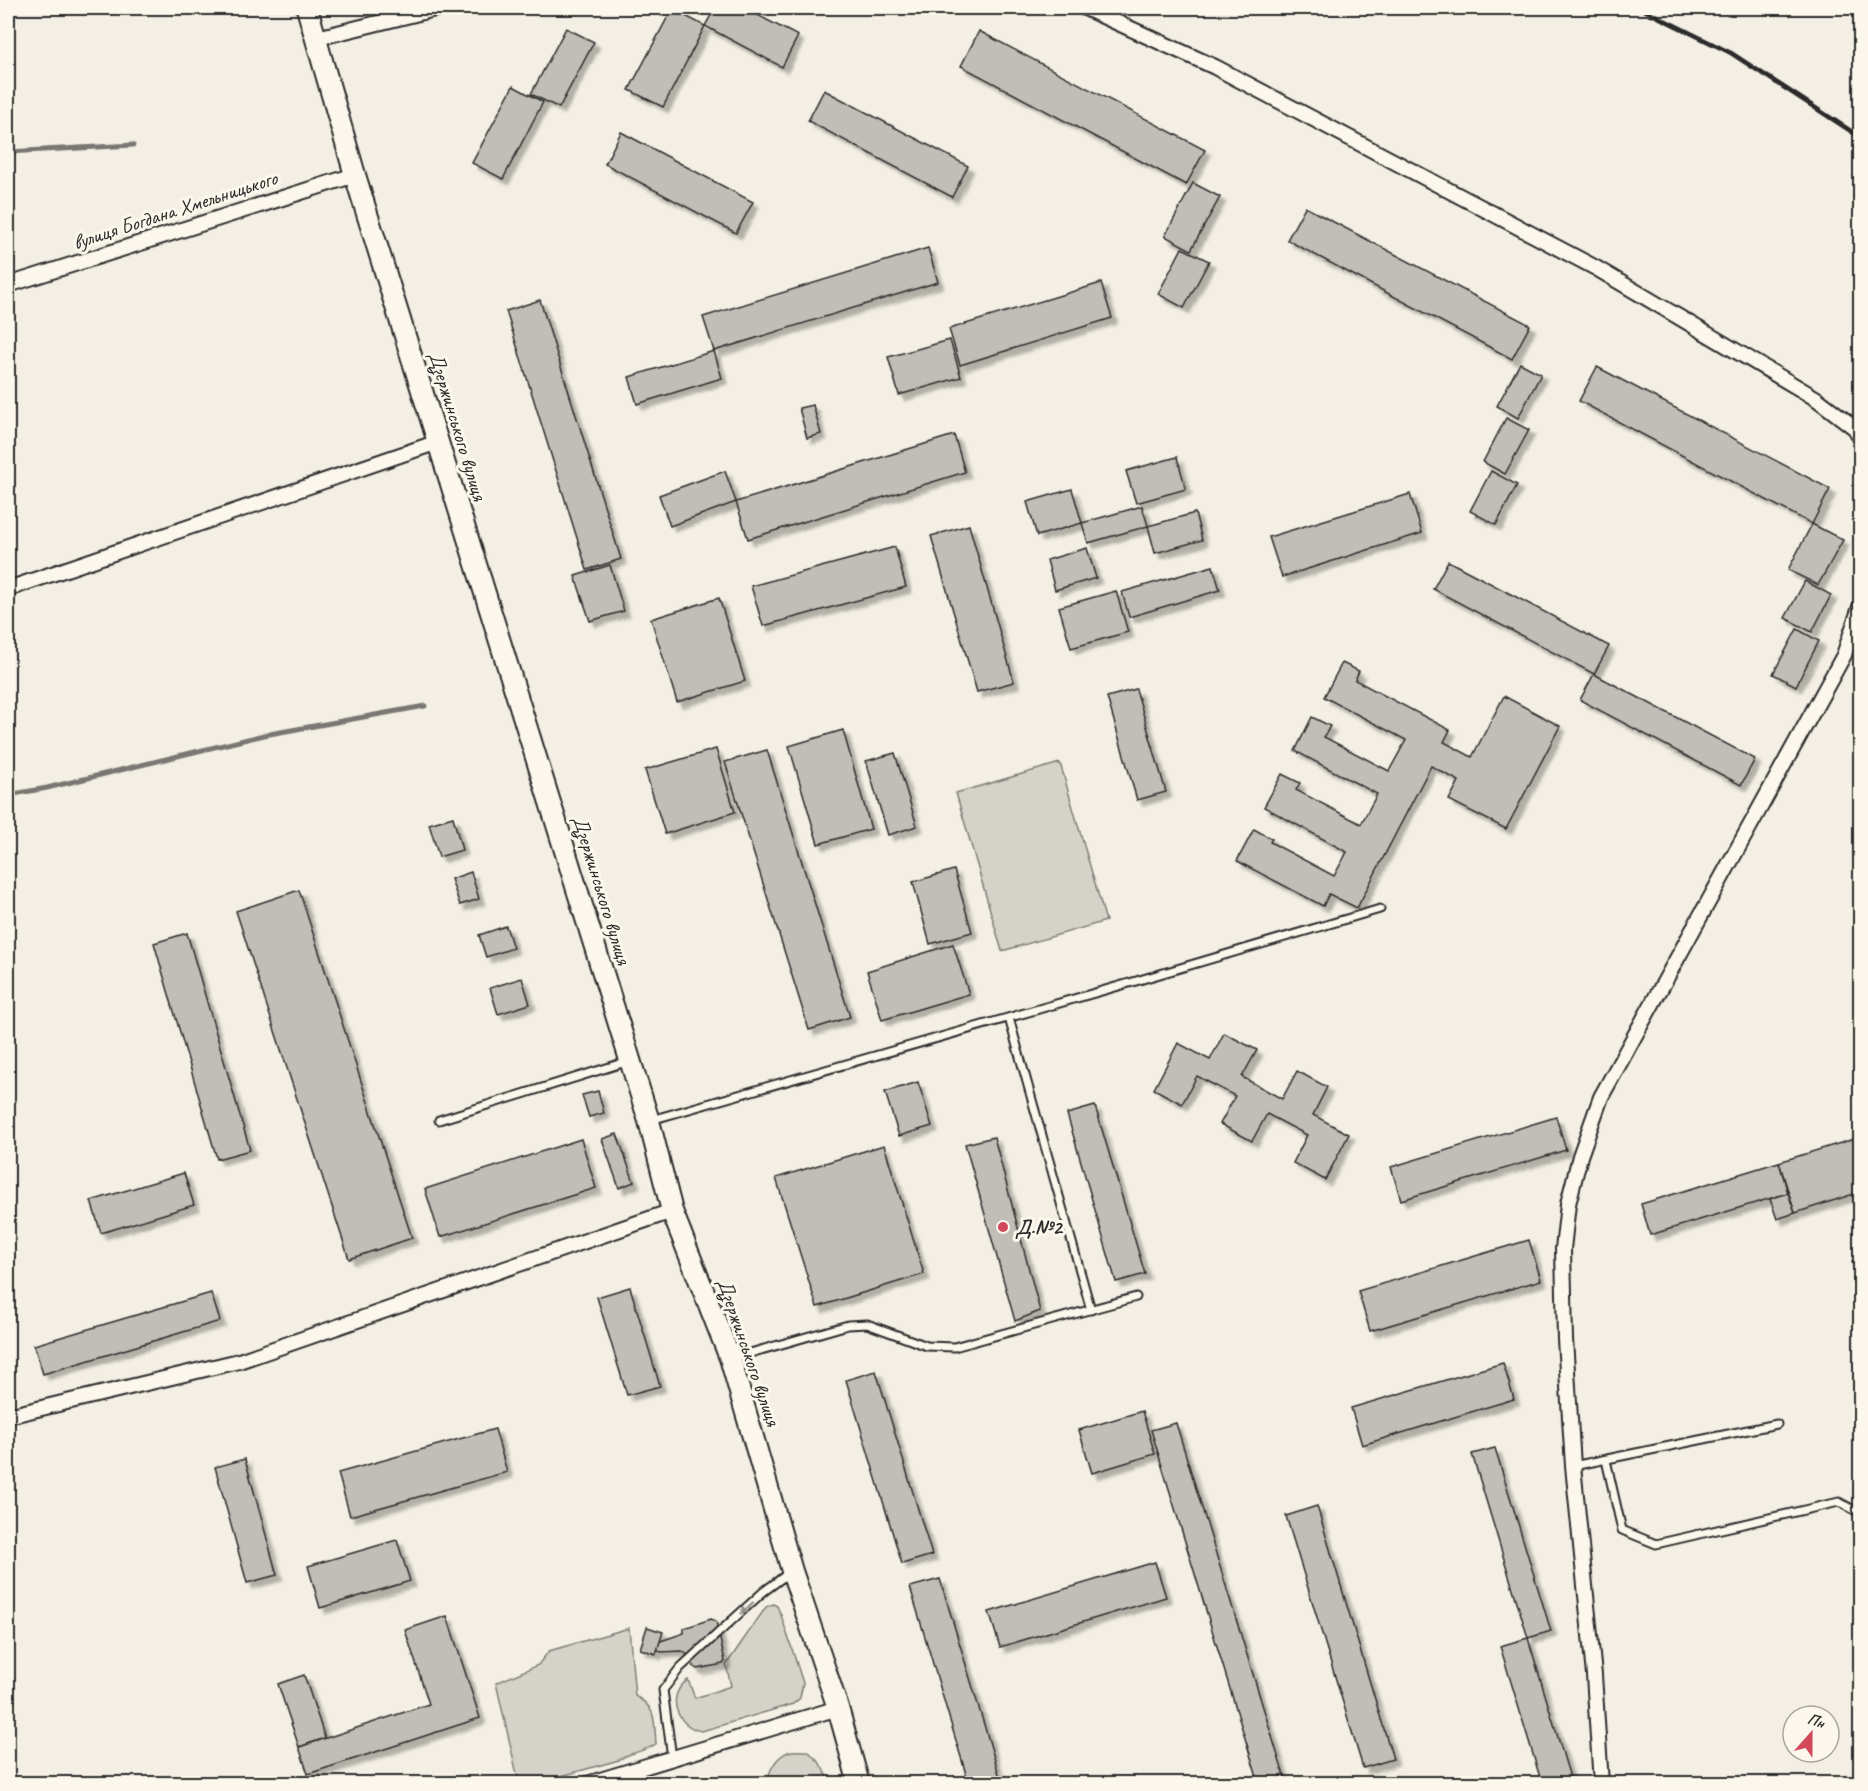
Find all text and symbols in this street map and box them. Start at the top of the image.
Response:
street label: вулиця Богдана Хмельницького [69,164,282,255]
street label: Дзержинського вулиця [422,348,493,505]
street label: Дзержинського вулиця [566,812,637,969]
place label: Д.№2 [1015,1214,1064,1240]
marker: Д.№2 [996,1220,1010,1234]
street label: Дзержинського вулиця [711,1275,787,1431]
one-way arrow [740,1600,754,1614]
north arrow [1781,1704,1841,1764]
text: Пн [1805,1709,1828,1734]

